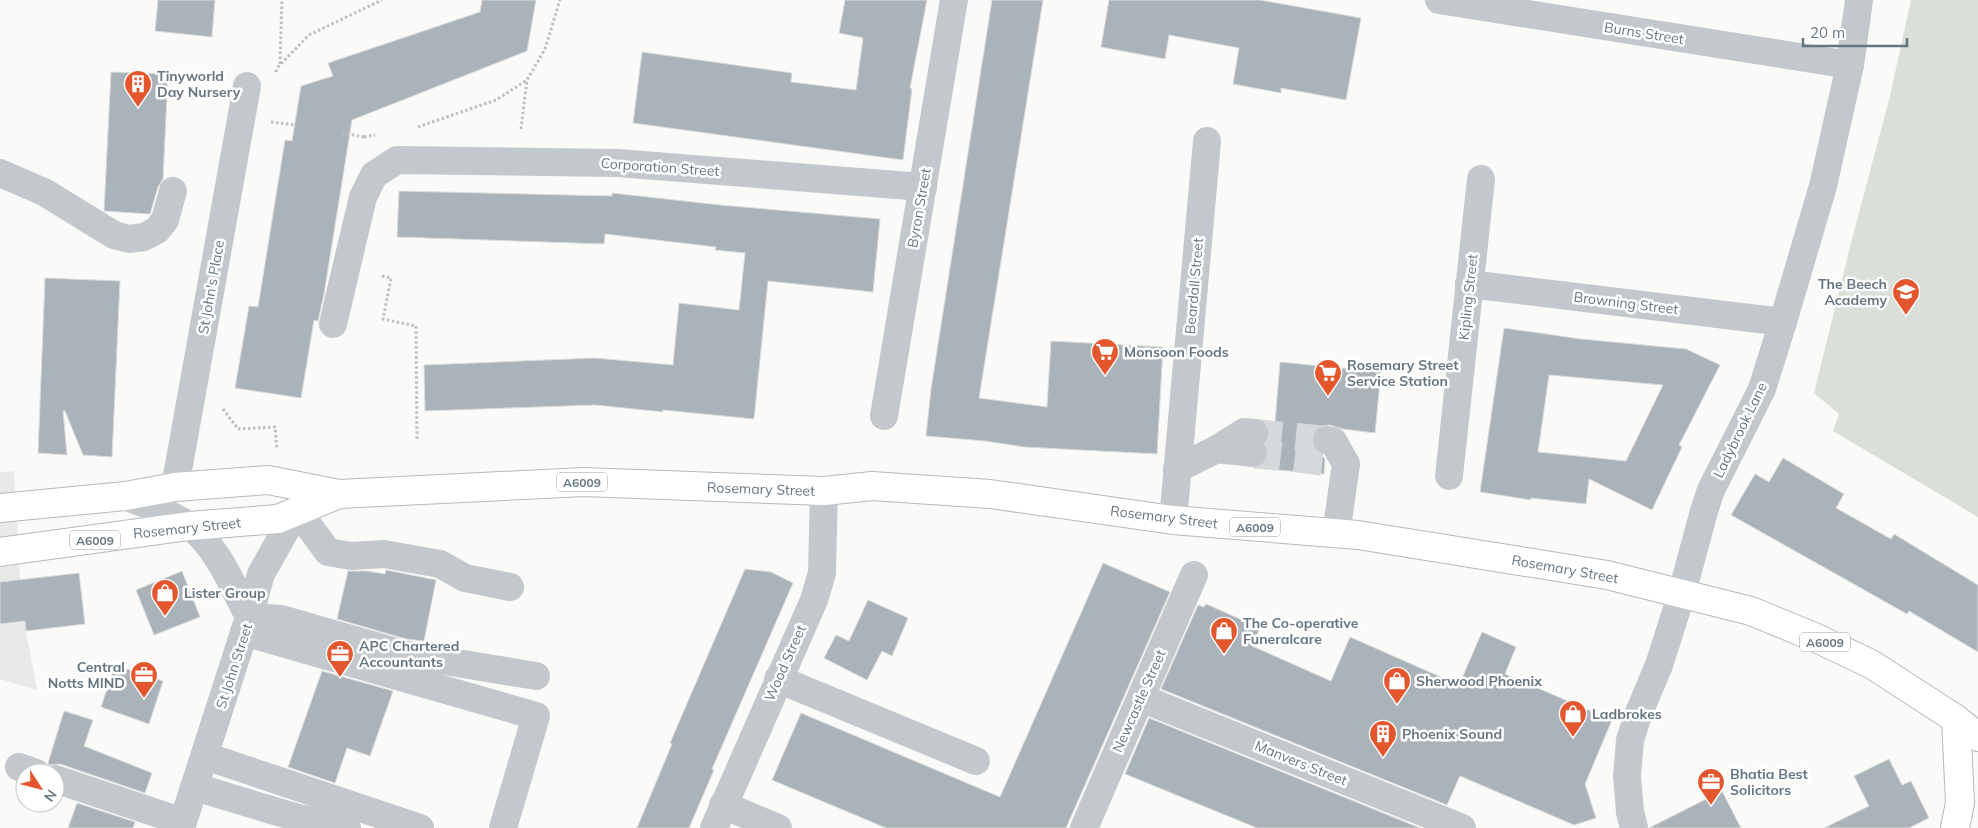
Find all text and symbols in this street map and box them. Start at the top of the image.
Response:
scale bar [1803,15,1907,47]
street label: Burns Street [1603,18,1685,48]
text: 20 m [1810,23,1845,42]
place label: Tinyworld Day Nursery [157,67,241,101]
building icon: Tinyworld Day Nursery [123,69,153,108]
street label: Corporation Street [600,154,720,180]
street label: Byron Street [903,167,935,249]
street label: Beardall Street [1181,237,1207,335]
street label: St John's Place [194,239,228,335]
street label: Kipling Street [1455,253,1481,341]
place label: The Beech Academy [1818,275,1887,309]
school or university icon: The Beech Academy [1891,277,1921,316]
street label: Browning Street [1573,288,1679,318]
supermarket icon: Monsoon Foods [1090,337,1120,376]
place label: Monsoon Foods [1124,343,1229,361]
place label: Rosemary Street Service Station [1347,356,1459,390]
supermarket icon: Rosemary Street Service Station [1313,358,1343,397]
street label: Ladybrook Lane [1709,379,1771,481]
road number: A6009 [557,472,607,492]
street label: Rosemary Street [707,478,815,500]
street label: Rosemary Street [1109,501,1219,533]
street label: Rosemary Street [132,513,242,543]
road number: A6009 [1230,518,1280,536]
road number: A6009 [70,530,120,550]
street label: Rosemary Street [1510,551,1620,587]
shop icon: Lister Group [150,578,180,617]
place label: Lister Group [184,584,266,602]
place label: The Co-operative Funeralcare [1243,614,1359,648]
shop icon: The Co-operative Funeralcare [1209,616,1239,655]
street label: St John Street [212,621,256,711]
street label: Wood Street [760,622,810,704]
road number: A6009 [1800,632,1850,652]
place label: APC Chartered Accountants [359,637,459,671]
office icon: APC Chartered Accountants [325,639,355,678]
street label: Newcastle Street [1108,647,1170,755]
place label: Central Notts MIND [48,658,125,692]
office icon: Central Notts MIND [129,660,159,699]
shop icon: Sherwood Phoenix [1382,666,1412,705]
place label: Sherwood Phoenix [1416,672,1542,690]
shop icon: Ladbrokes [1558,699,1588,738]
place label: Ladbrokes [1592,705,1662,723]
building icon: Phoenix Sound [1368,719,1398,758]
place label: Phoenix Sound [1402,725,1502,743]
street label: Manvers Street [1252,736,1350,790]
north arrow [15,763,65,813]
place label: Bhatia Best Solicitors [1730,765,1809,799]
office icon: Bhatia Best Solicitors [1696,767,1726,806]
text: N [40,786,61,805]

